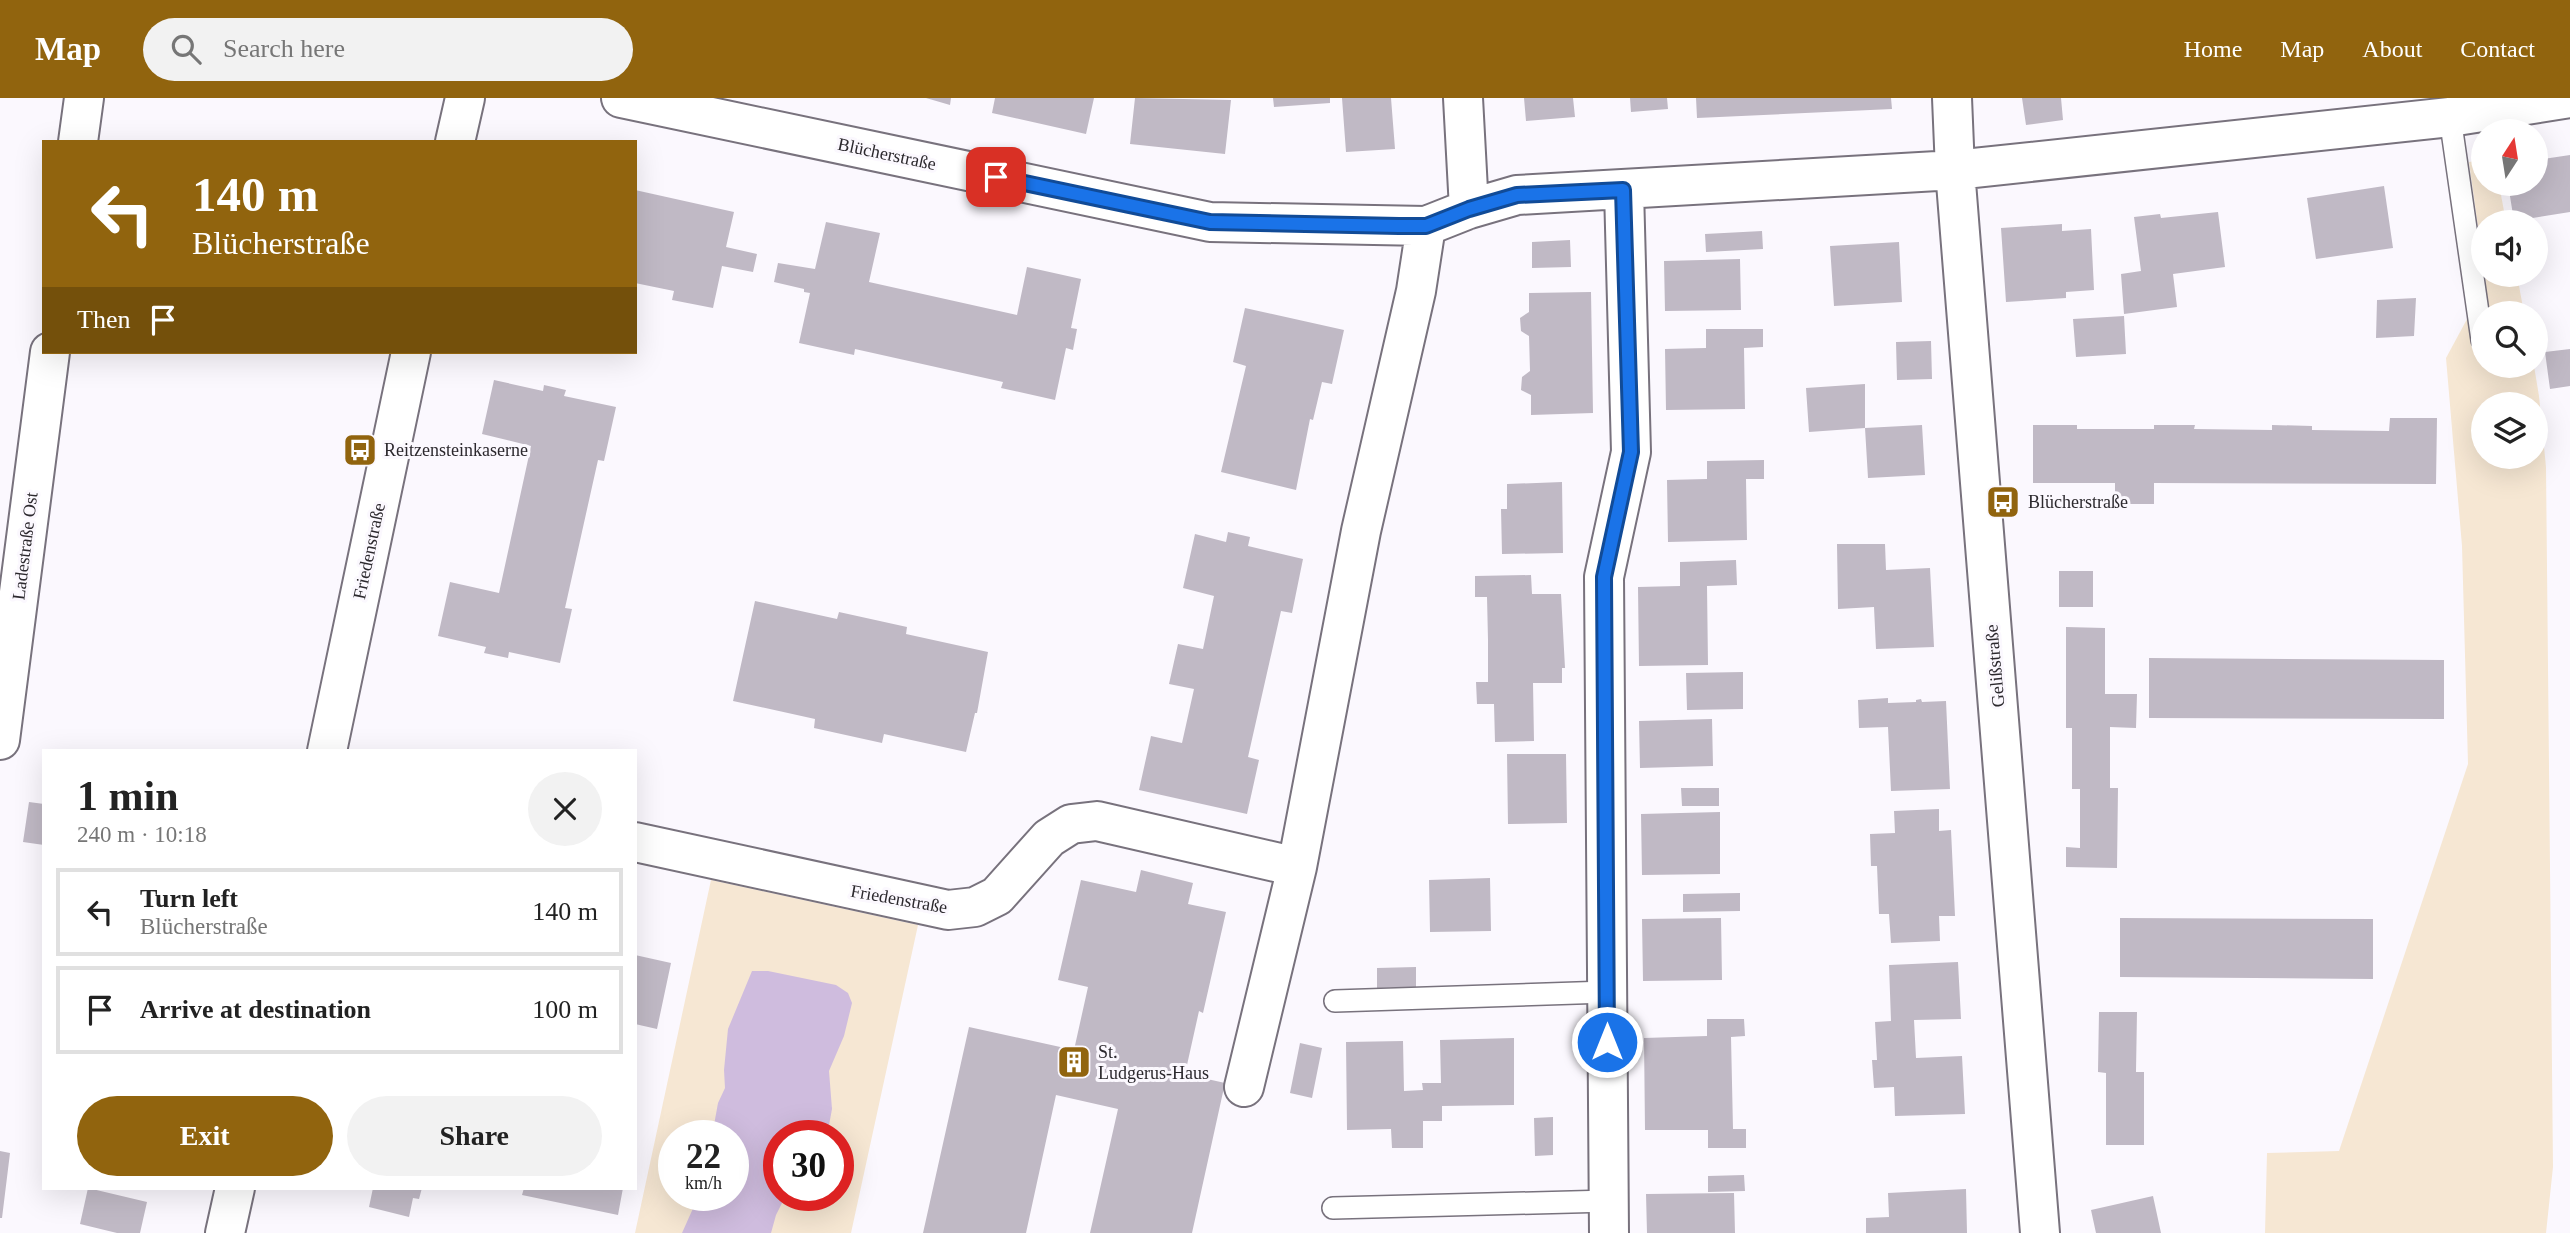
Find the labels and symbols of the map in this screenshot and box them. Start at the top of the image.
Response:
north arrow [2471,119,2548,196]
street label: Blücherstraße [836,134,938,174]
pin [966,147,1026,207]
bus stop icon: Reitzensteinkaserne [341,431,379,469]
place label: Reitzensteinkaserne [384,440,528,460]
bus stop icon: Blücherstraße [1984,483,2022,521]
street label: Ladestraße Ost [8,491,42,601]
place label: Blücherstraße [2028,492,2128,512]
street label: Friedenstraße [349,501,389,601]
street label: Gelißstraße [1981,624,2009,708]
street label: Friedenstraße [849,881,949,917]
position arrow [1570,1005,1644,1079]
place label: St. Ludgerus-Haus [1098,1042,1209,1083]
building icon: St. Ludgerus-Haus [1055,1043,1093,1081]
speed limit sign: 30 [763,1120,854,1211]

